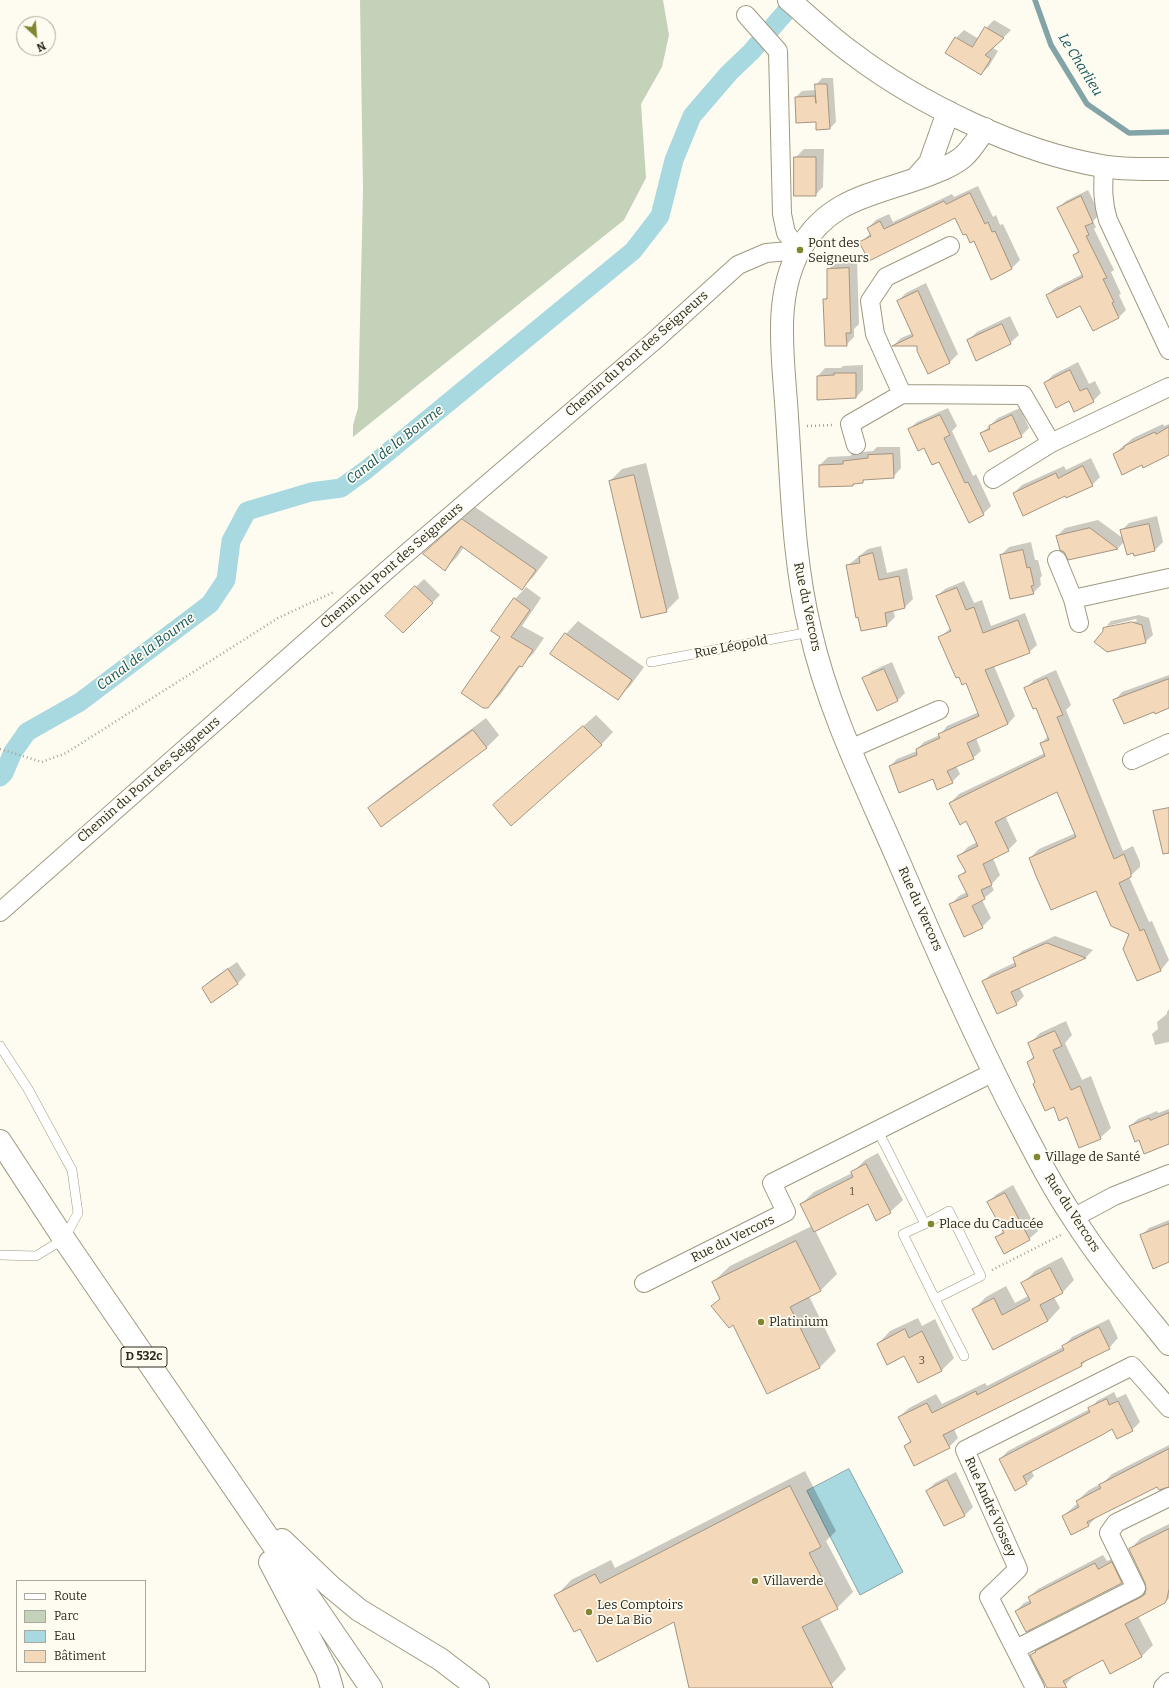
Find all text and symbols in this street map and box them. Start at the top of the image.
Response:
north arrow [16,16,56,56]
water label: Le Charlieu [1054,31,1106,99]
text: N [34,39,48,54]
place label: Pont des Seigneurs [808,235,869,266]
marker: Pont des Seigneurs [795,245,805,255]
street label: Chemin du Pont des Seigneurs [563,288,711,420]
water label: Canal de la Bourne [343,402,447,488]
street label: Chemin du Pont des Seigneurs [318,500,466,632]
street label: Rue du Vercors [790,561,824,653]
water label: Canal de la Bourne [94,610,198,694]
street label: Rue Léopold [693,632,769,662]
street label: Chemin du Pont des Seigneurs [75,714,223,846]
street label: Rue du Vercors [894,864,946,954]
place label: Village de Santé [1045,1149,1140,1165]
marker: Village de Santé [1032,1152,1042,1162]
street label: Rue du Vercors [1041,1171,1103,1255]
house number: 1 [850,1185,854,1199]
street label: Rue du Vercors [689,1212,777,1266]
place label: Place du Caducée [939,1216,1043,1232]
marker: Place du Caducée [926,1219,936,1229]
place label: Platinium [769,1314,828,1330]
marker: Platinium [756,1317,766,1327]
road number: D 532c [121,1347,167,1367]
house number: 3 [919,1354,925,1368]
street label: Rue André Vossey [961,1455,1019,1559]
place label: Villaverde [763,1573,823,1589]
marker: Villaverde [750,1576,760,1586]
legend [16,1580,146,1672]
text: Route [54,1589,87,1603]
place label: Les Comptoirs De La Bio [597,1597,683,1628]
marker: Les Comptoirs De La Bio [584,1607,594,1617]
text: Parc [54,1609,79,1623]
text: Eau [54,1629,75,1643]
text: Bâtiment [54,1649,106,1663]

